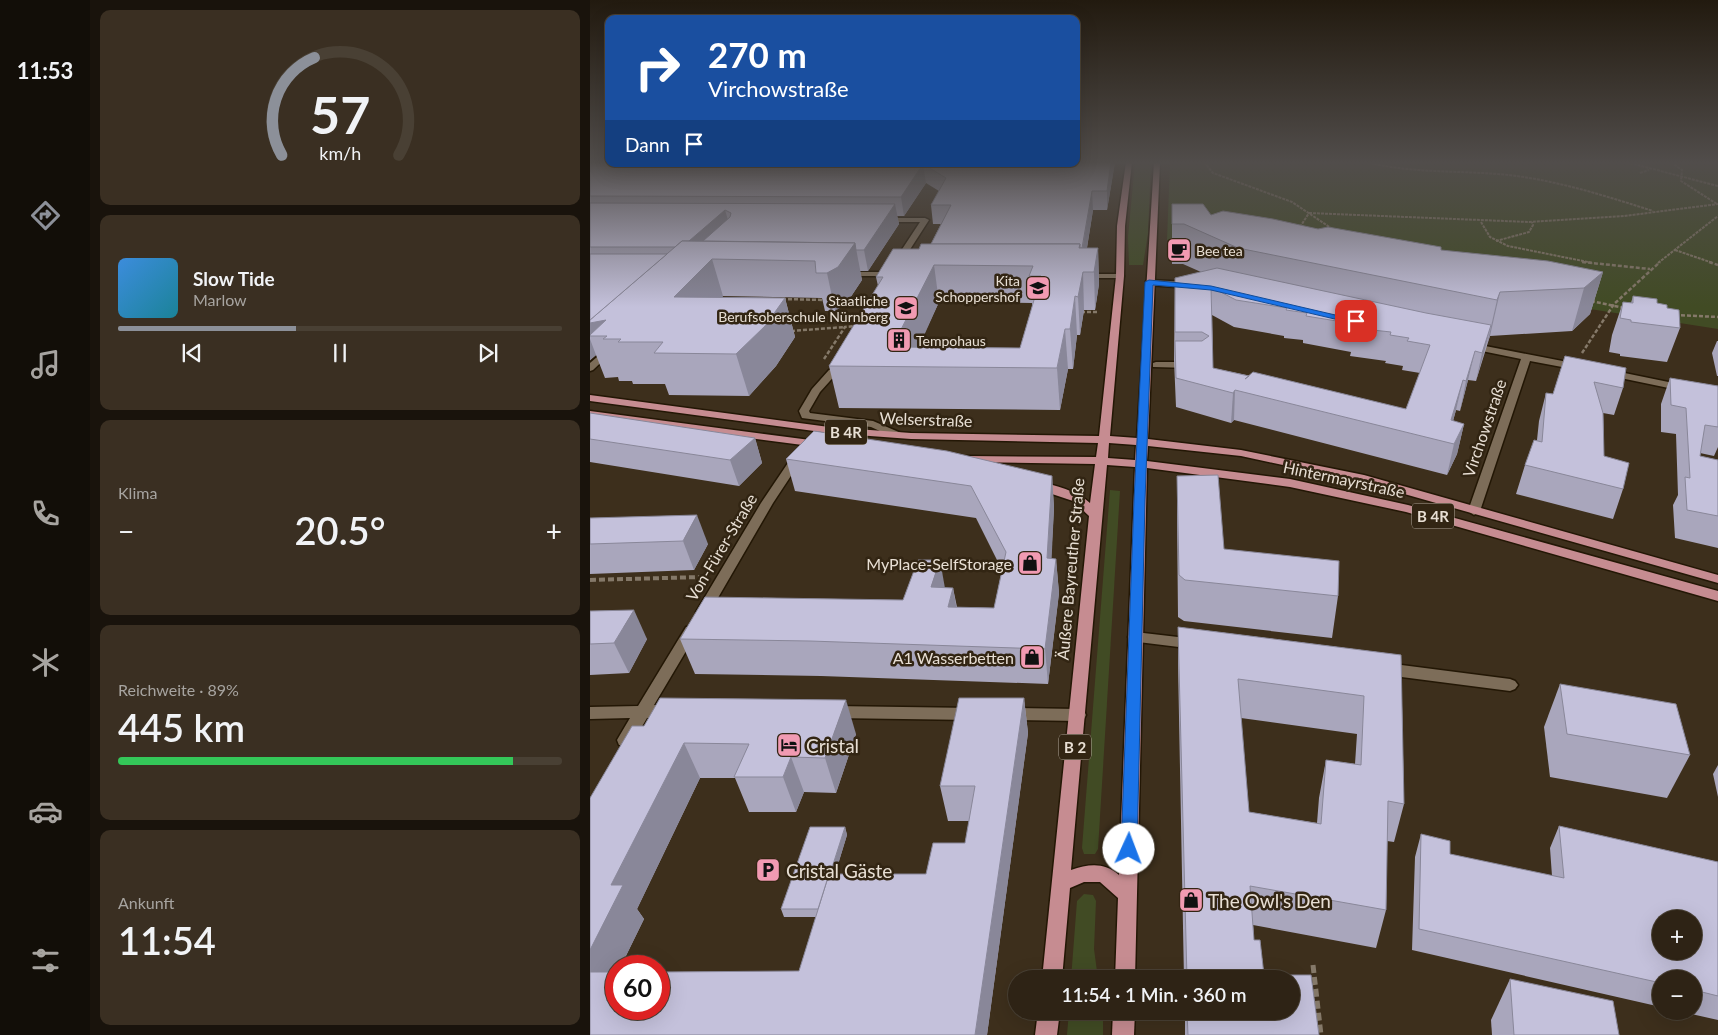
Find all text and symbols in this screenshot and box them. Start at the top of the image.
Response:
text: 270 m [708,33,807,75]
icon: right [625,35,690,100]
text: 11:53 [17,57,73,84]
text: Virchowstraße [708,75,849,102]
text: 57 [310,83,370,145]
icon: arrive [680,130,708,158]
text: Dann [625,133,670,156]
text: km/h [319,142,361,164]
icon: directions [28,198,63,233]
cafe icon: Bee tea [1166,237,1192,263]
place label: Bee tea [1196,242,1243,259]
text: Slow Tide [193,267,275,290]
place label: Kita Schoppershof [935,272,1020,305]
school or university icon: Kita Schoppershof [1025,275,1051,301]
text: Marlow [193,290,247,309]
place label: Staatliche Berufsoberschule Nürnberg [718,292,888,325]
school or university icon: Staatliche Berufsoberschule Nürnberg [893,295,919,321]
pin [1335,300,1377,342]
icon: arrive [1342,307,1370,335]
building icon: Tempohaus [886,327,912,353]
place label: Tempohaus [916,332,986,349]
icon: previous [178,339,206,367]
icon: pause [326,339,354,367]
icon: next [474,339,502,367]
icon: music [28,347,63,382]
street label: Virchowstraße [1458,377,1510,479]
street label: Welserstraße [879,408,973,430]
road number: B 4R [825,420,867,444]
street label: Hintermayrstraße [1282,457,1406,501]
street label: Äußere Bayreuther Straße [1053,477,1087,661]
text: Klima [118,483,157,502]
street label: Von-Fürer-Straße [681,490,761,604]
icon: phone [28,496,63,531]
road number: B 4R [1412,504,1454,528]
text: 20.5° [295,507,385,553]
text: − [118,514,134,548]
text: + [546,514,562,548]
shop icon: MyPlace-SelfStorage [1017,550,1043,576]
place label: MyPlace-SelfStorage [866,554,1012,573]
shop icon: A1 Wasserbetten [1019,644,1045,670]
icon: climate [28,645,63,680]
place label: A1 Wasserbetten [893,648,1014,667]
text: Reichweite · 89% [118,680,239,699]
text: 445 km [118,704,245,750]
hotel icon: Cristal [776,732,802,758]
place label: Cristal [806,734,859,757]
road number: B 2 [1059,734,1091,760]
icon: car [28,794,63,829]
position arrow [1102,822,1154,874]
parking icon: Cristal Gäste [755,857,781,883]
place label: Cristal Gäste [786,859,892,882]
shop icon: The Owl's Den [1178,887,1204,913]
place label: The Owl's Den [1208,889,1331,912]
text: Ankunft [118,893,175,912]
map controls [1652,910,1702,1020]
button: + [1652,910,1702,960]
text: 11:54 [118,917,216,963]
icon: filters [28,943,63,978]
speed limit sign: 60 [605,955,670,1020]
button: − [1652,970,1702,1020]
text: 11:54 · 1 Min. · 360 m [1062,983,1246,1006]

